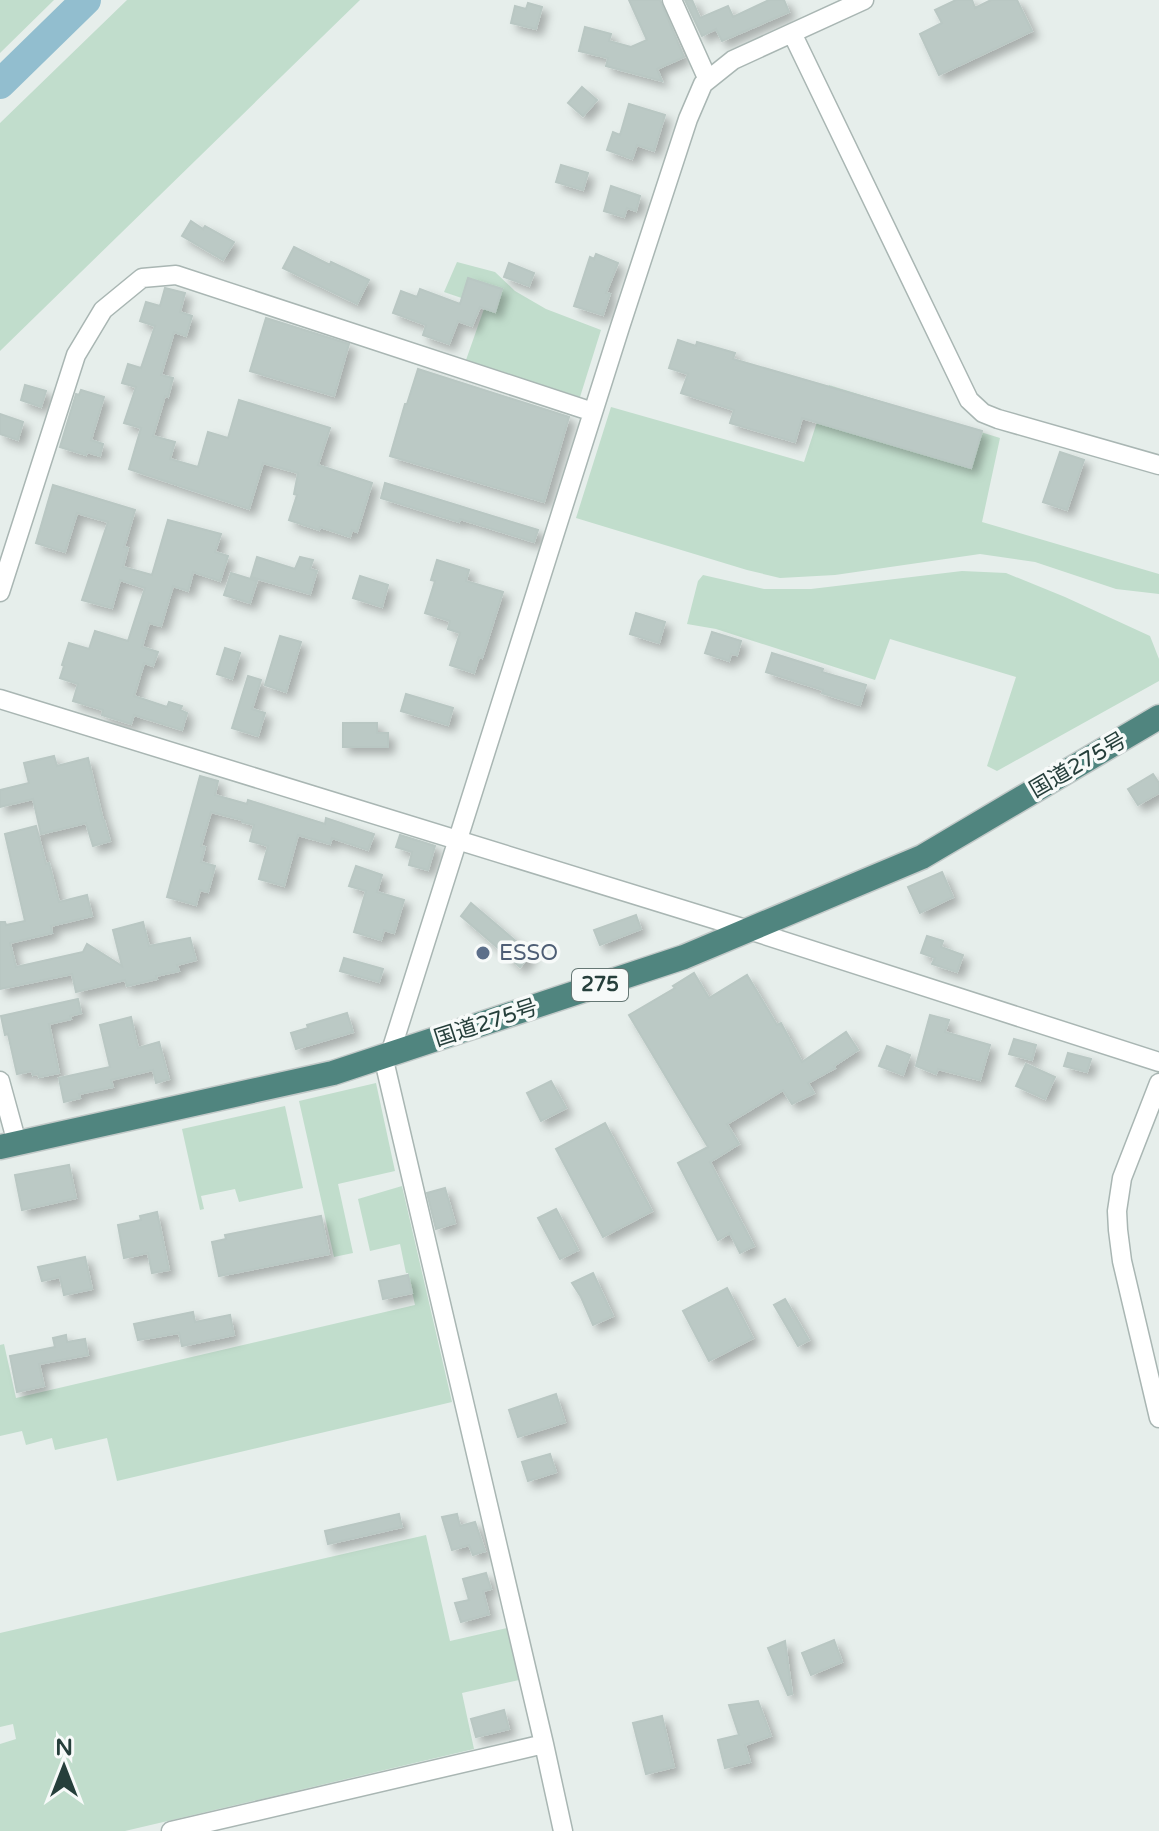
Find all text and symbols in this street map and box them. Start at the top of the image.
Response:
street label: 国道275号 [1025,727,1131,803]
place label: ESSO [499,940,558,966]
marker: ESSO [474,944,492,962]
road number: 275 [572,969,628,1001]
street label: 国道275号 [431,994,541,1052]
north arrow [24,1727,104,1807]
text: N [55,1735,73,1761]

